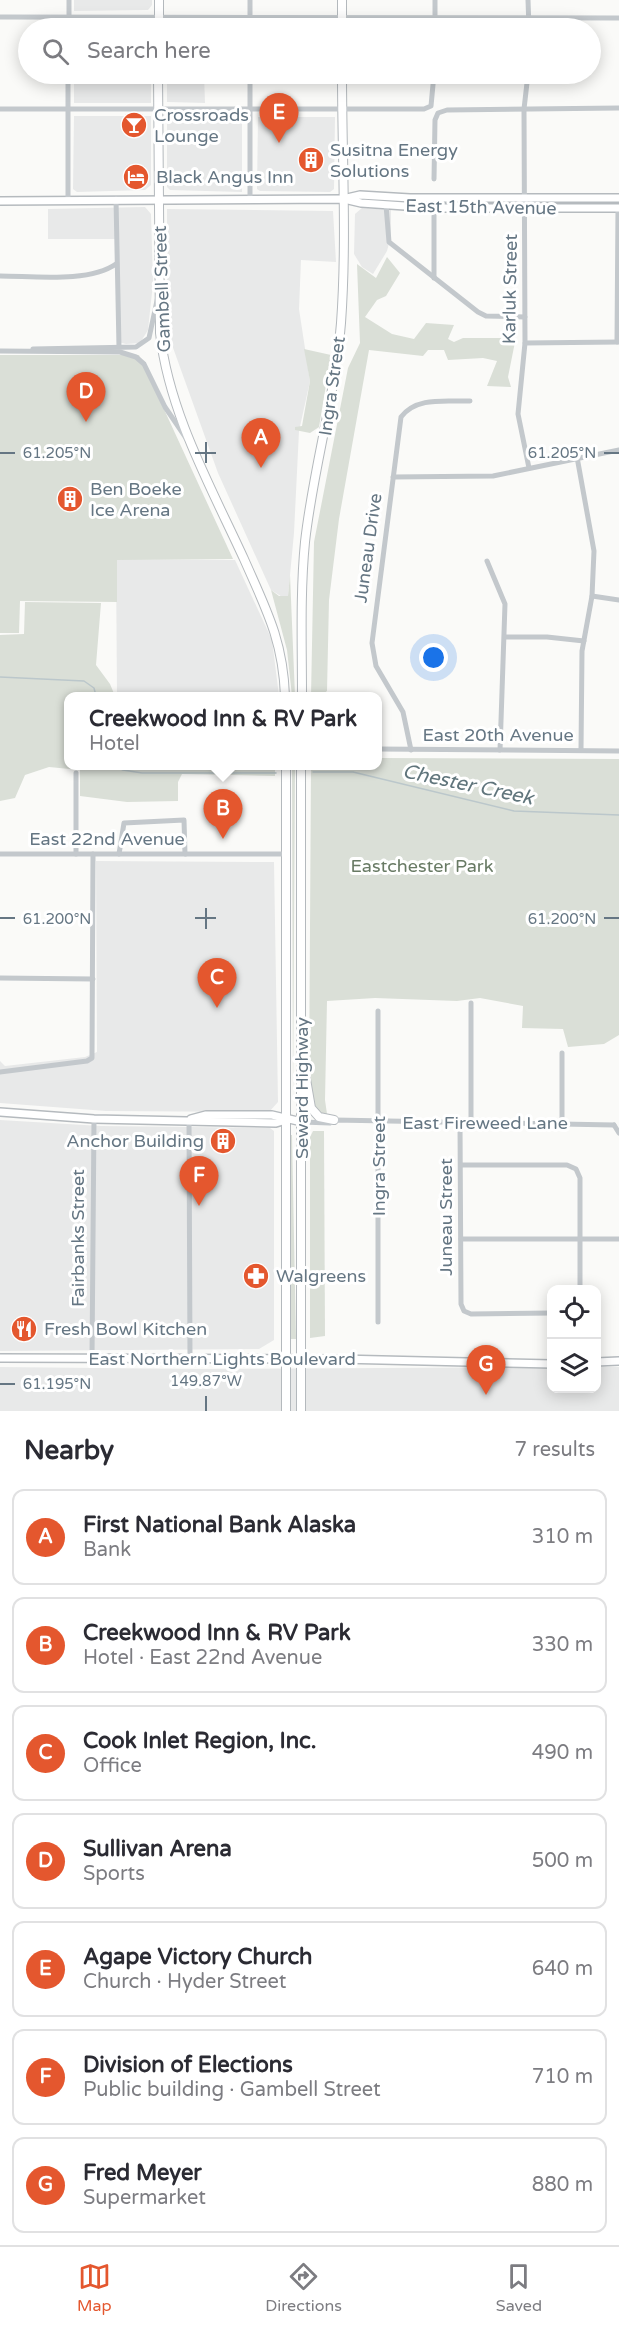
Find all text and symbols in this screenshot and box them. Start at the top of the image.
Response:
search box [18,18,601,84]
icon: search [39,35,72,68]
text: Search here [87,38,211,64]
pin: E [260,94,298,143]
place label: Crossroads Lounge [154,104,249,147]
bar icon: Crossroads Lounge [119,110,149,140]
place label: Susitna Energy Solutions [330,139,458,182]
building icon: Susitna Energy Solutions [296,145,326,175]
hotel icon: Black Angus Inn [121,162,151,192]
place label: Black Angus Inn [156,166,294,188]
street label: East 15th Avenue [405,195,557,219]
street label: Gambell Street [149,225,175,353]
street label: Karluk Street [498,233,522,344]
street label: Ingra Street [314,335,350,437]
pin: D [66,372,106,422]
pin: A [242,418,280,468]
text: 61.205°N [23,444,91,462]
text: 61.205°N [528,444,596,462]
place label: Ben Boeke Ice Arena [90,478,182,521]
building icon: Ben Boeke Ice Arena [55,484,85,514]
street label: Juneau Drive [349,492,387,604]
your location [419,643,448,672]
popup [64,692,382,770]
text: Creekwood Inn & RV Park [89,706,357,732]
street label: East 20th Avenue [422,724,574,746]
text: Hotel [89,732,140,756]
water label: Chester Creek [400,759,538,811]
pin: B [204,790,242,839]
street label: East 22nd Avenue [29,828,185,850]
park label: Eastchester Park [350,855,494,877]
text: 61.200°N [23,910,91,928]
text: 61.200°N [528,910,596,928]
pin: C [198,958,236,1008]
street label: Seward Highway [291,1017,313,1159]
street label: East Fireweed Lane [402,1112,568,1134]
street label: Ingra Street [368,1116,390,1216]
building icon: Anchor Building [208,1126,238,1156]
place label: Anchor Building [66,1130,204,1152]
pin: F [180,1156,218,1206]
street label: Juneau Street [435,1158,457,1276]
street label: Fairbanks Street [67,1169,89,1307]
pharmacy icon: Walgreens [241,1261,271,1291]
place label: Walgreens [276,1265,366,1287]
map controls [547,1285,601,1393]
button: locate [547,1285,601,1339]
restaurant icon: Fresh Bowl Kitchen [9,1314,39,1344]
place label: Fresh Bowl Kitchen [44,1318,207,1340]
button: layers [547,1339,601,1393]
pin: G [466,1346,506,1395]
street label: East Northern Lights Boulevard [88,1348,356,1370]
text: 149.87°W [170,1372,242,1390]
text: 61.195°N [23,1375,91,1393]
text: Nearby [24,1435,114,1466]
text: 7 results [515,1438,595,1462]
text: First National Bank Alaska [83,1512,356,1538]
text: A [38,1525,53,1549]
text: 310 m [532,1525,593,1549]
text: Bank [83,1538,131,1562]
text: Creekwood Inn & RV Park [83,1620,351,1646]
text: B [39,1633,52,1657]
text: 330 m [532,1633,593,1657]
text: Hotel · East 22nd Avenue [83,1646,322,1670]
text: Cook Inlet Region, Inc. [83,1728,317,1754]
text: C [39,1741,52,1765]
text: 490 m [532,1741,593,1765]
text: Office [83,1754,142,1778]
text: Sullivan Arena [83,1836,232,1862]
text: D [38,1849,53,1873]
text: 500 m [532,1849,593,1873]
text: Sports [83,1862,145,1886]
text: Agape Victory Church [83,1944,313,1970]
text: E [39,1957,52,1981]
text: 640 m [532,1957,593,1981]
text: Church · Hyder Street [83,1970,286,1994]
text: Division of Elections [83,2052,293,2078]
text: F [39,2065,52,2089]
text: 710 m [532,2065,593,2089]
text: Public building · Gambell Street [83,2078,381,2102]
text: Fred Meyer [83,2160,202,2186]
text: G [38,2173,53,2197]
text: 880 m [532,2173,593,2197]
text: Supermarket [83,2186,206,2210]
tab: Map [77,2260,111,2316]
tab: Directions [265,2260,342,2316]
tab: Saved [496,2260,542,2316]

